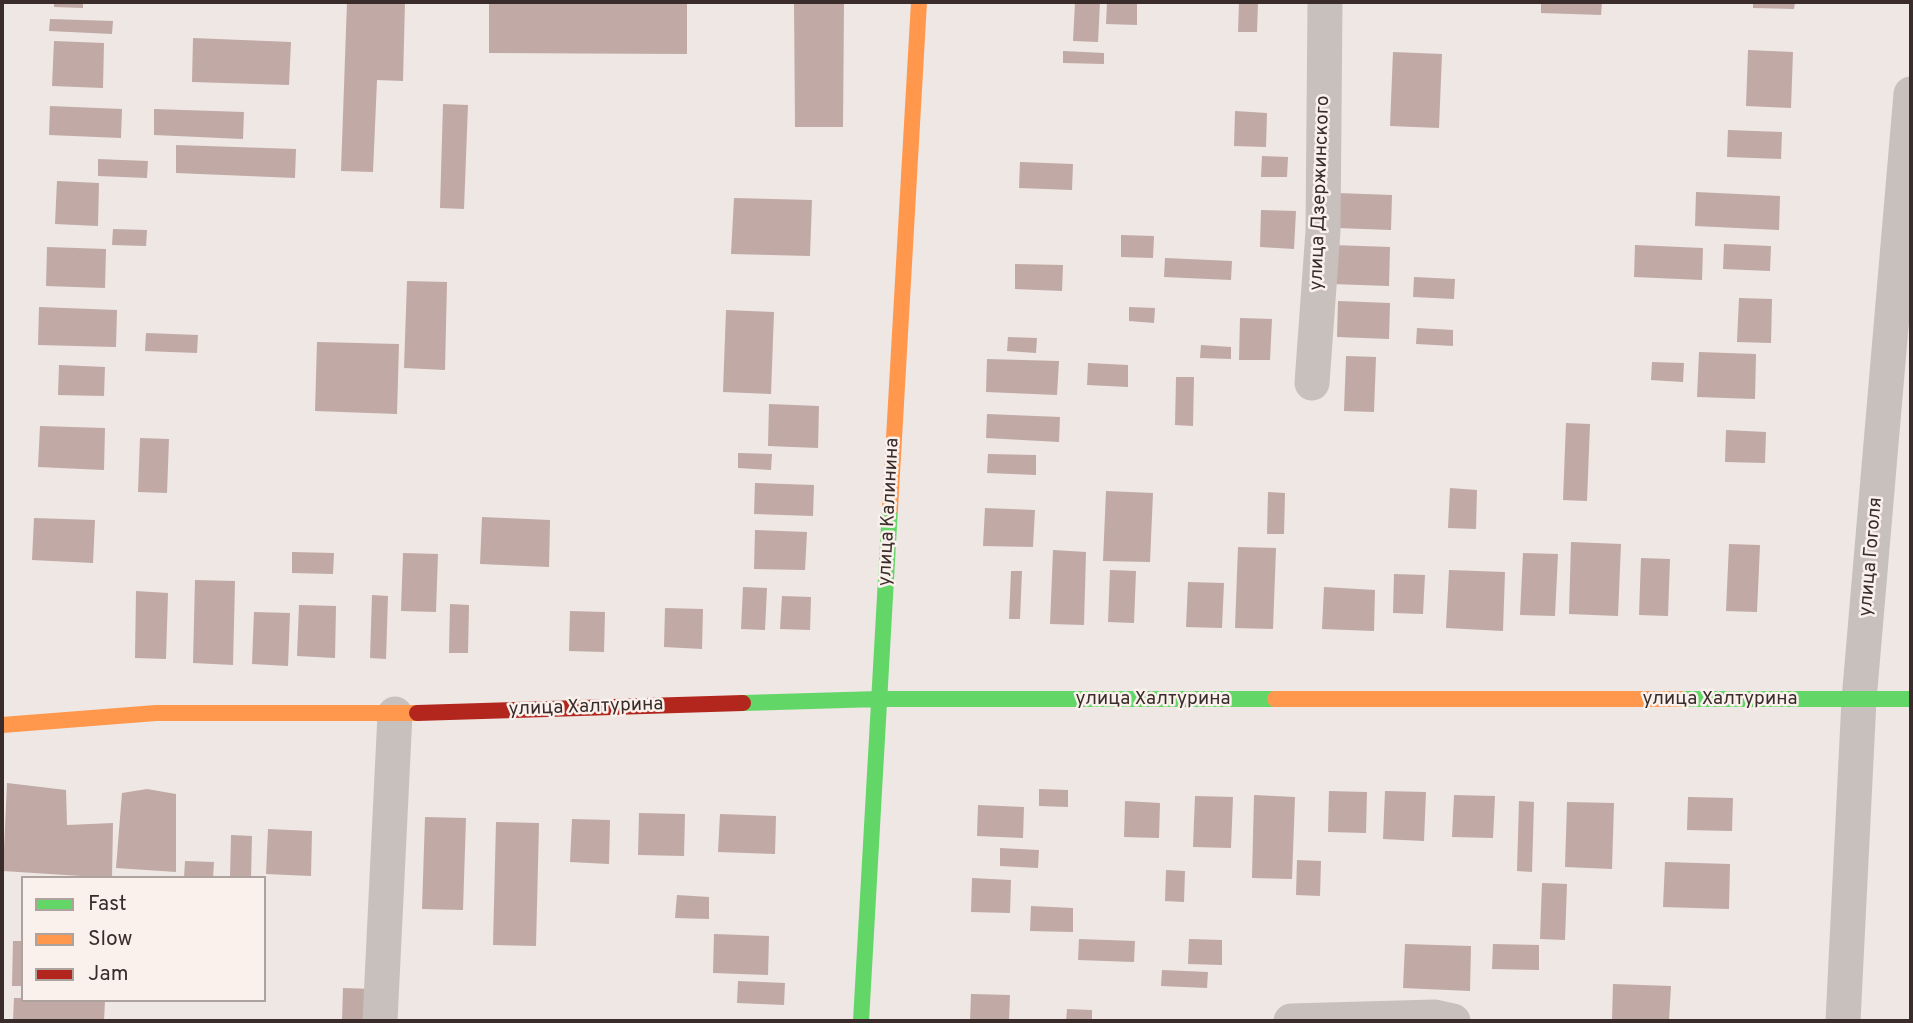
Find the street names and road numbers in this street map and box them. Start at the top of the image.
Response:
street label: улица Дзержинского [1306,95,1336,291]
street label: улица Калинина [875,437,905,587]
street label: улица Гоголя [1855,496,1889,618]
street label: улица Халтурина [1076,689,1230,711]
street label: улица Халтурина [1643,689,1797,711]
street label: улица Халтурина [508,694,664,722]

